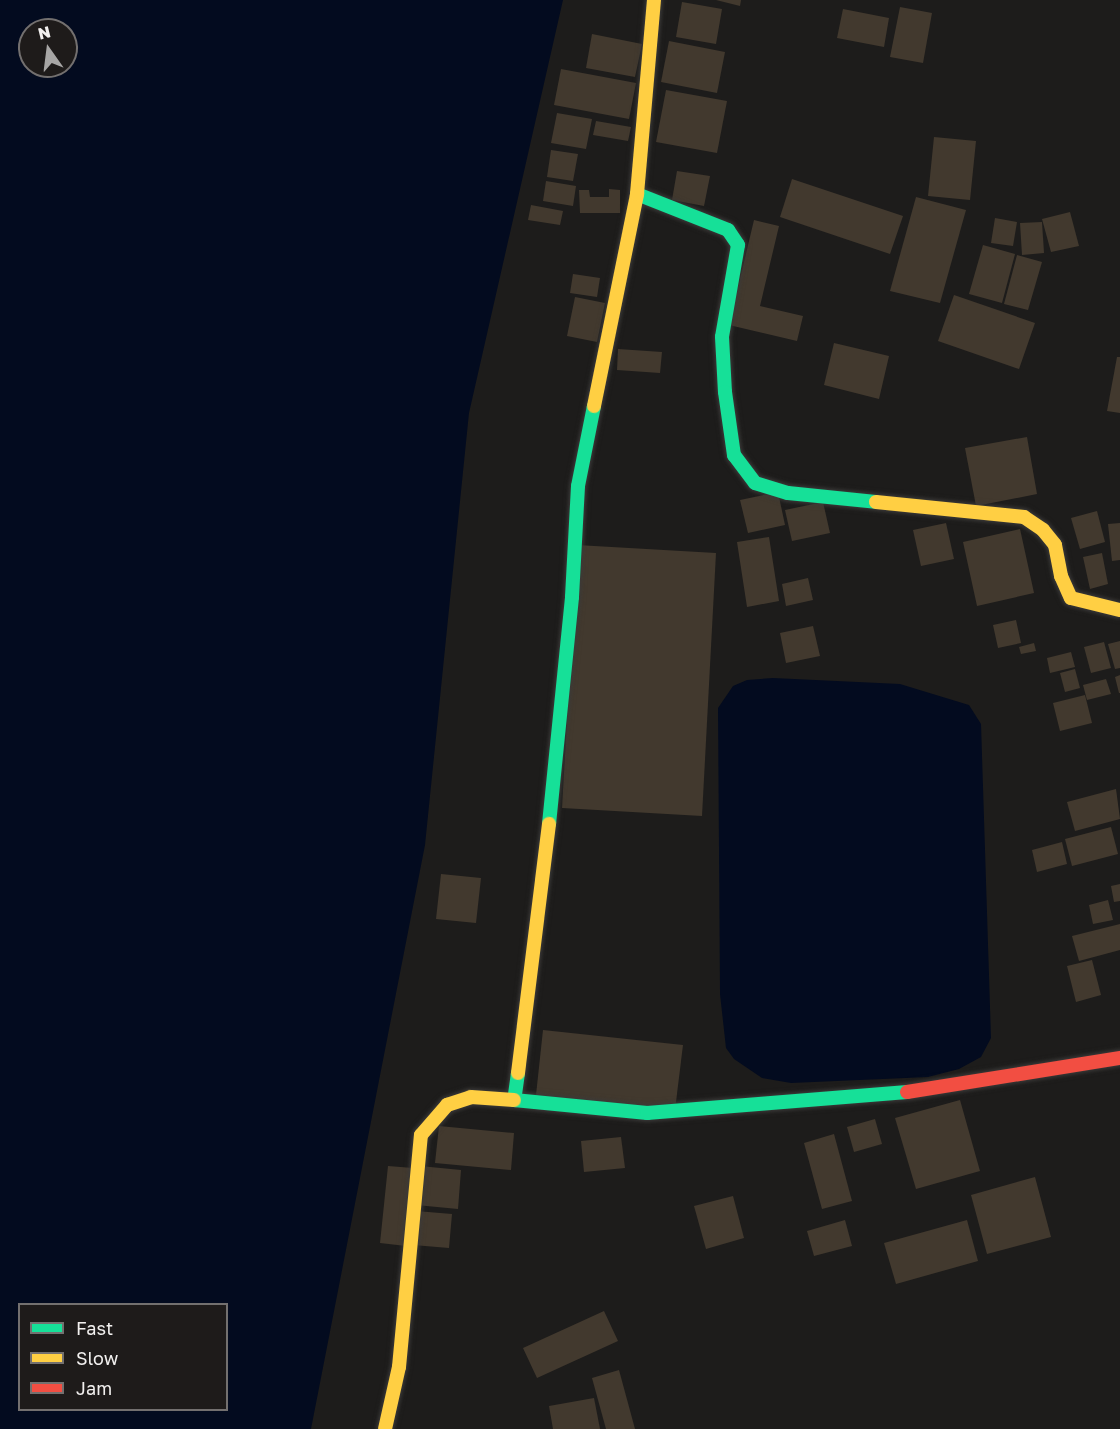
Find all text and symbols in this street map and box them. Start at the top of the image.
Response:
north arrow [18,18,78,78]
text: N [36,21,52,44]
legend [18,1303,228,1411]
text: Fast [76,1317,113,1339]
text: Slow [76,1347,118,1369]
text: Jam [76,1377,112,1399]

